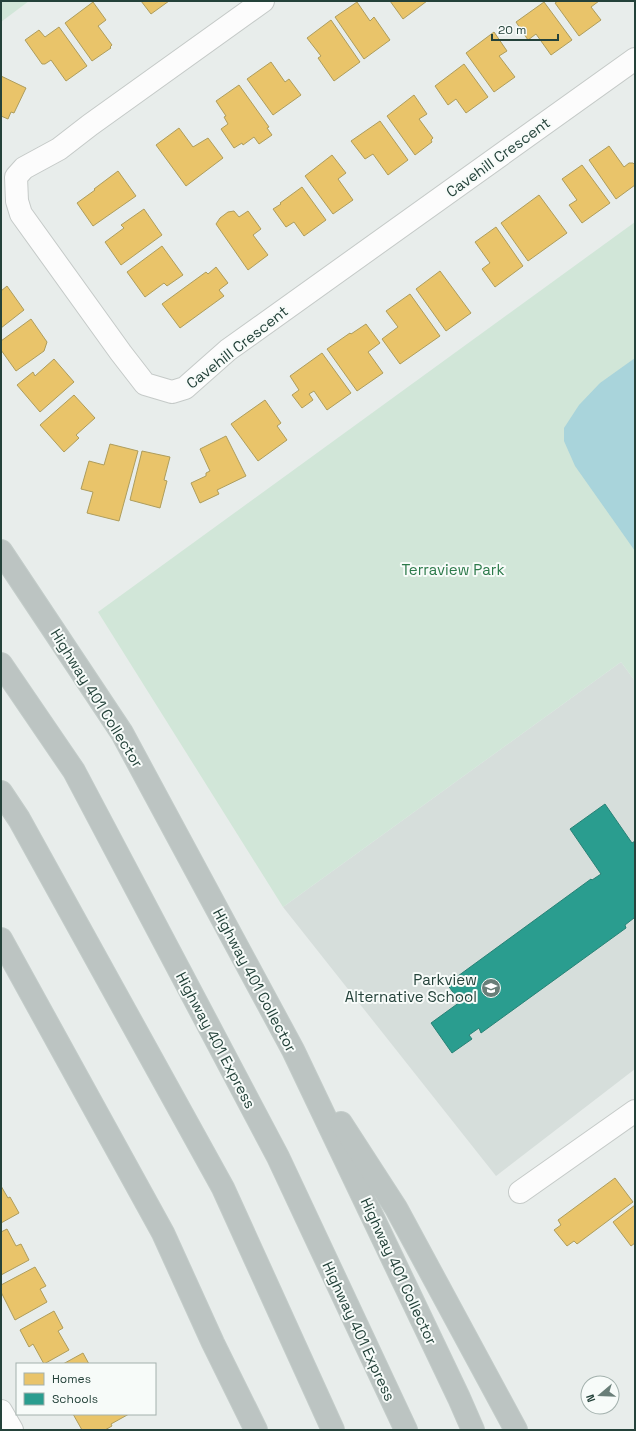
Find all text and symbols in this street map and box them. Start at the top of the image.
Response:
scale bar [492,16,558,42]
text: 20 m [498,22,526,38]
street label: Cavehill Crescent [442,113,554,201]
street label: Cavehill Crescent [182,301,292,393]
park label: Terraview Park [401,560,505,579]
street label: Highway 401 Collector [47,625,148,771]
street label: Highway 401 Collector [209,905,301,1055]
street label: Highway 401 Express [172,969,260,1112]
place label: Parkview Alternative School [345,970,477,1006]
school or university icon: Parkview Alternative School [480,977,502,999]
street label: Highway 401 Collector [357,1194,442,1348]
street label: Highway 401 Express [318,1258,400,1404]
legend [16,1363,156,1415]
text: Homes [52,1371,91,1387]
north arrow [580,1375,620,1415]
text: Schools [52,1391,98,1407]
text: N [583,1392,598,1404]

